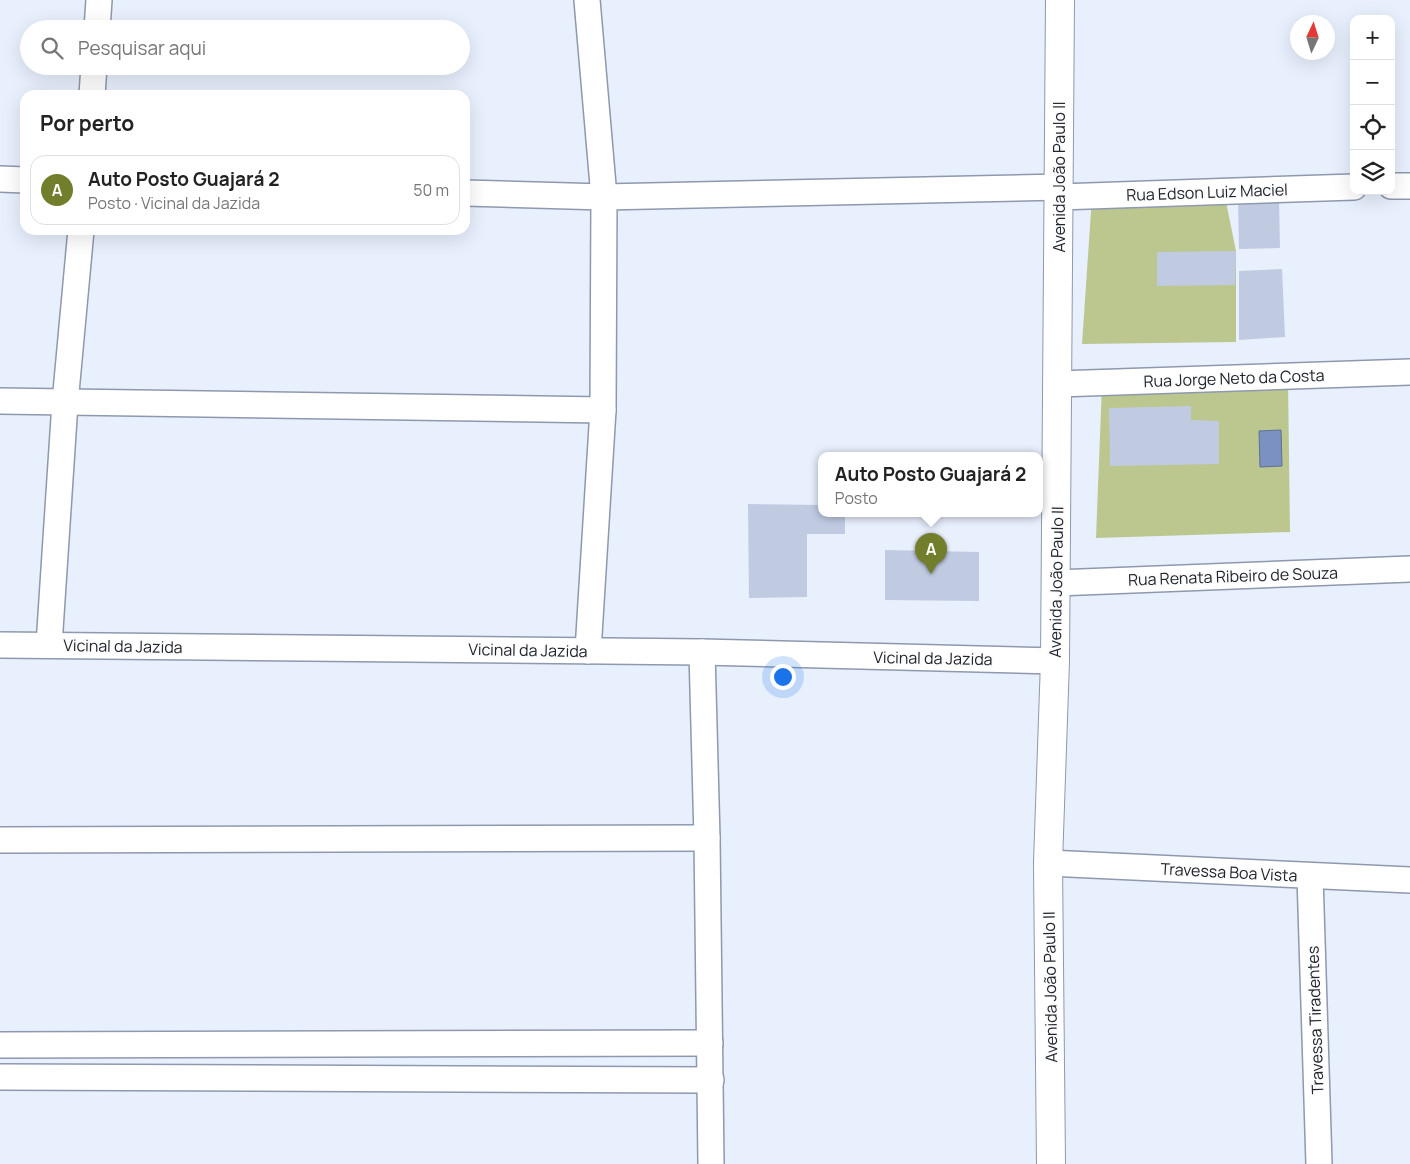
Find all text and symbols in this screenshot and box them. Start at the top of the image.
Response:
north arrow [1290,15,1335,60]
map controls [1350,15,1395,195]
button: + [1350,15,1395,60]
search box [20,20,470,75]
icon: search [38,34,66,62]
text: Pesquisar aqui [78,35,206,61]
button: − [1350,60,1395,105]
street label: Avenida João Paulo II [1048,101,1070,253]
button: locate [1350,105,1395,150]
text: Por perto [40,109,134,137]
button: layers [1350,150,1395,195]
text: Auto Posto Guajará 2 [88,166,279,192]
street label: Rua Edson Luiz Maciel [1126,178,1288,206]
text: A [52,179,62,201]
text: 50 m [413,179,449,201]
text: Posto · Vicinal da Jazida [88,192,260,214]
street label: Rua Jorge Neto da Costa [1143,364,1325,392]
popup [818,452,1043,517]
text: Auto Posto Guajará 2 [835,461,1026,487]
text: Posto [835,487,878,509]
street label: Avenida João Paulo II [1044,506,1068,658]
pin: A [915,533,947,574]
street label: Rua Renata Ribeiro de Souza [1128,561,1338,591]
street label: Vicinal da Jazida [63,634,183,658]
street label: Vicinal da Jazida [468,638,588,662]
street label: Vicinal da Jazida [873,646,993,670]
your location [770,664,796,690]
street label: Travessa Boa Vista [1160,857,1298,887]
street label: Avenida João Paulo II [1038,911,1062,1063]
street label: Travessa Tiradentes [1301,945,1329,1095]

